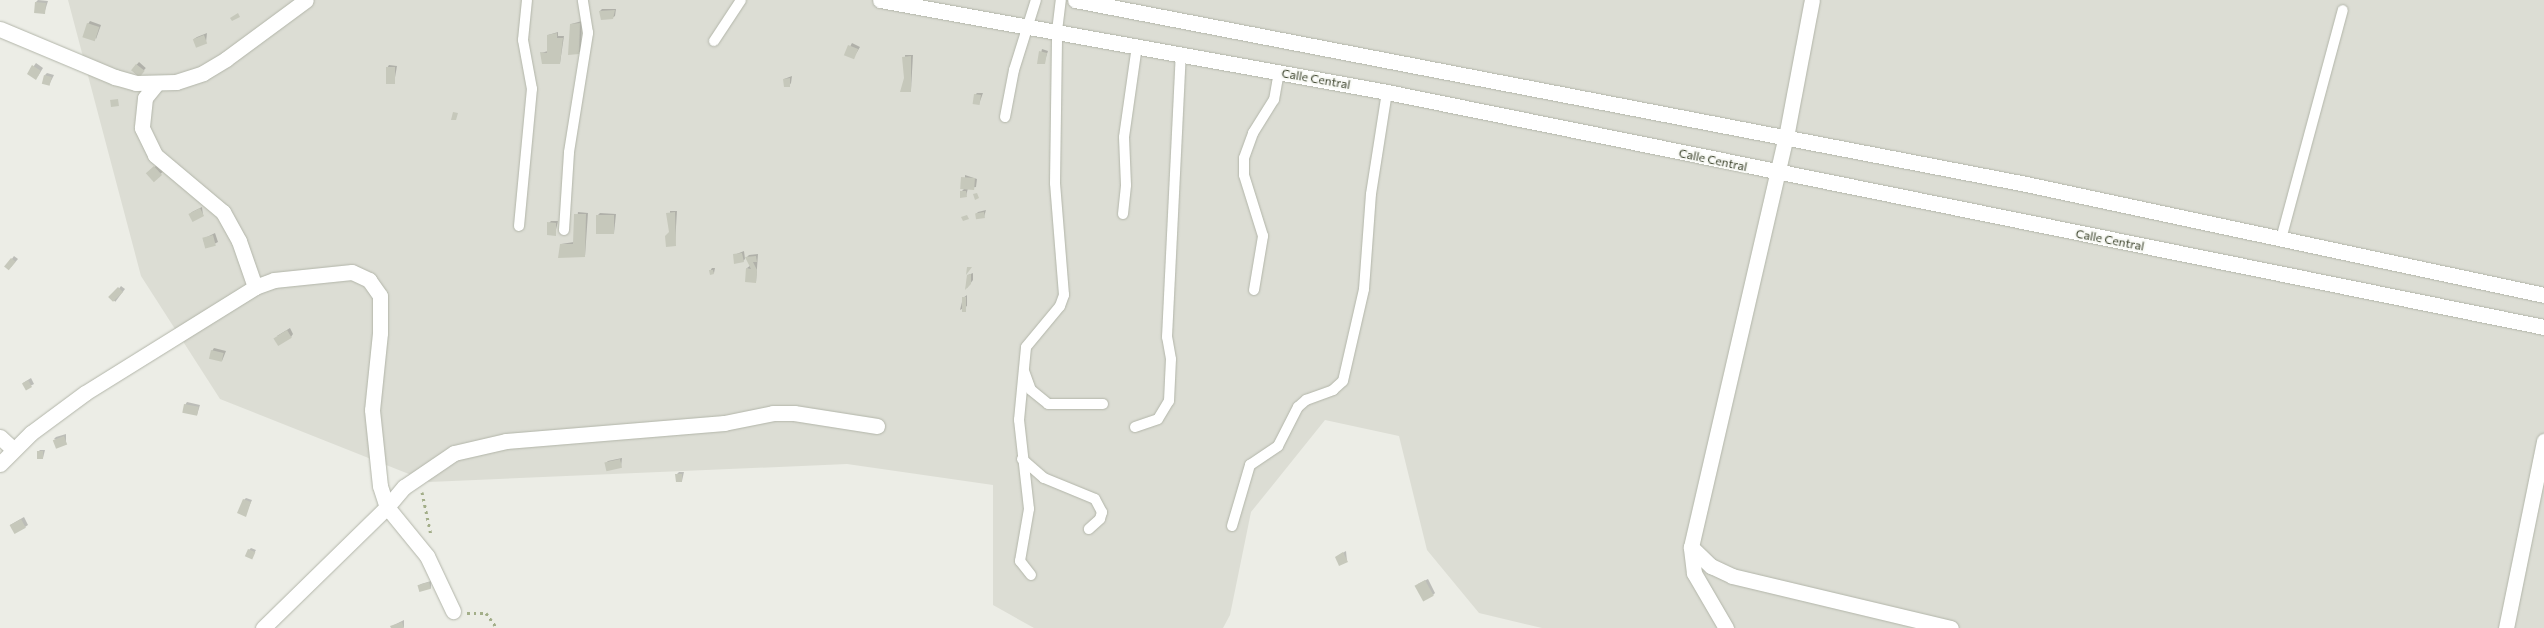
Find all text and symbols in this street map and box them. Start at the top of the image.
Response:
street label: Calle Central [1280,66,1352,92]
street label: Calle Central [1677,146,1749,174]
street label: Calle Central [2074,226,2146,254]

